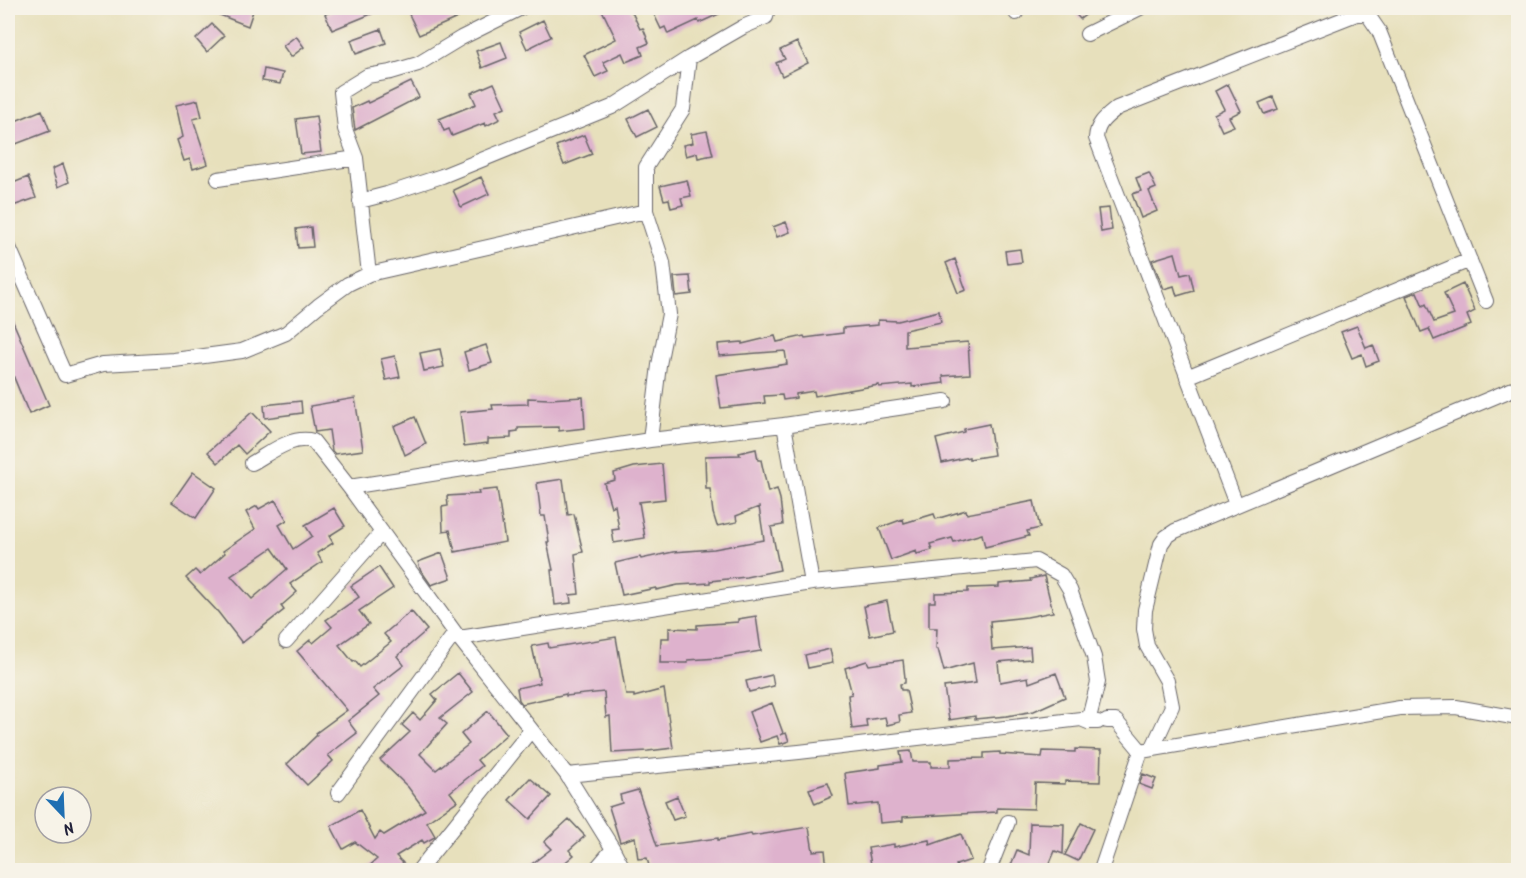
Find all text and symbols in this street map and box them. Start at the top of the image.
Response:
north arrow [33,785,93,845]
text: N [59,814,78,841]

